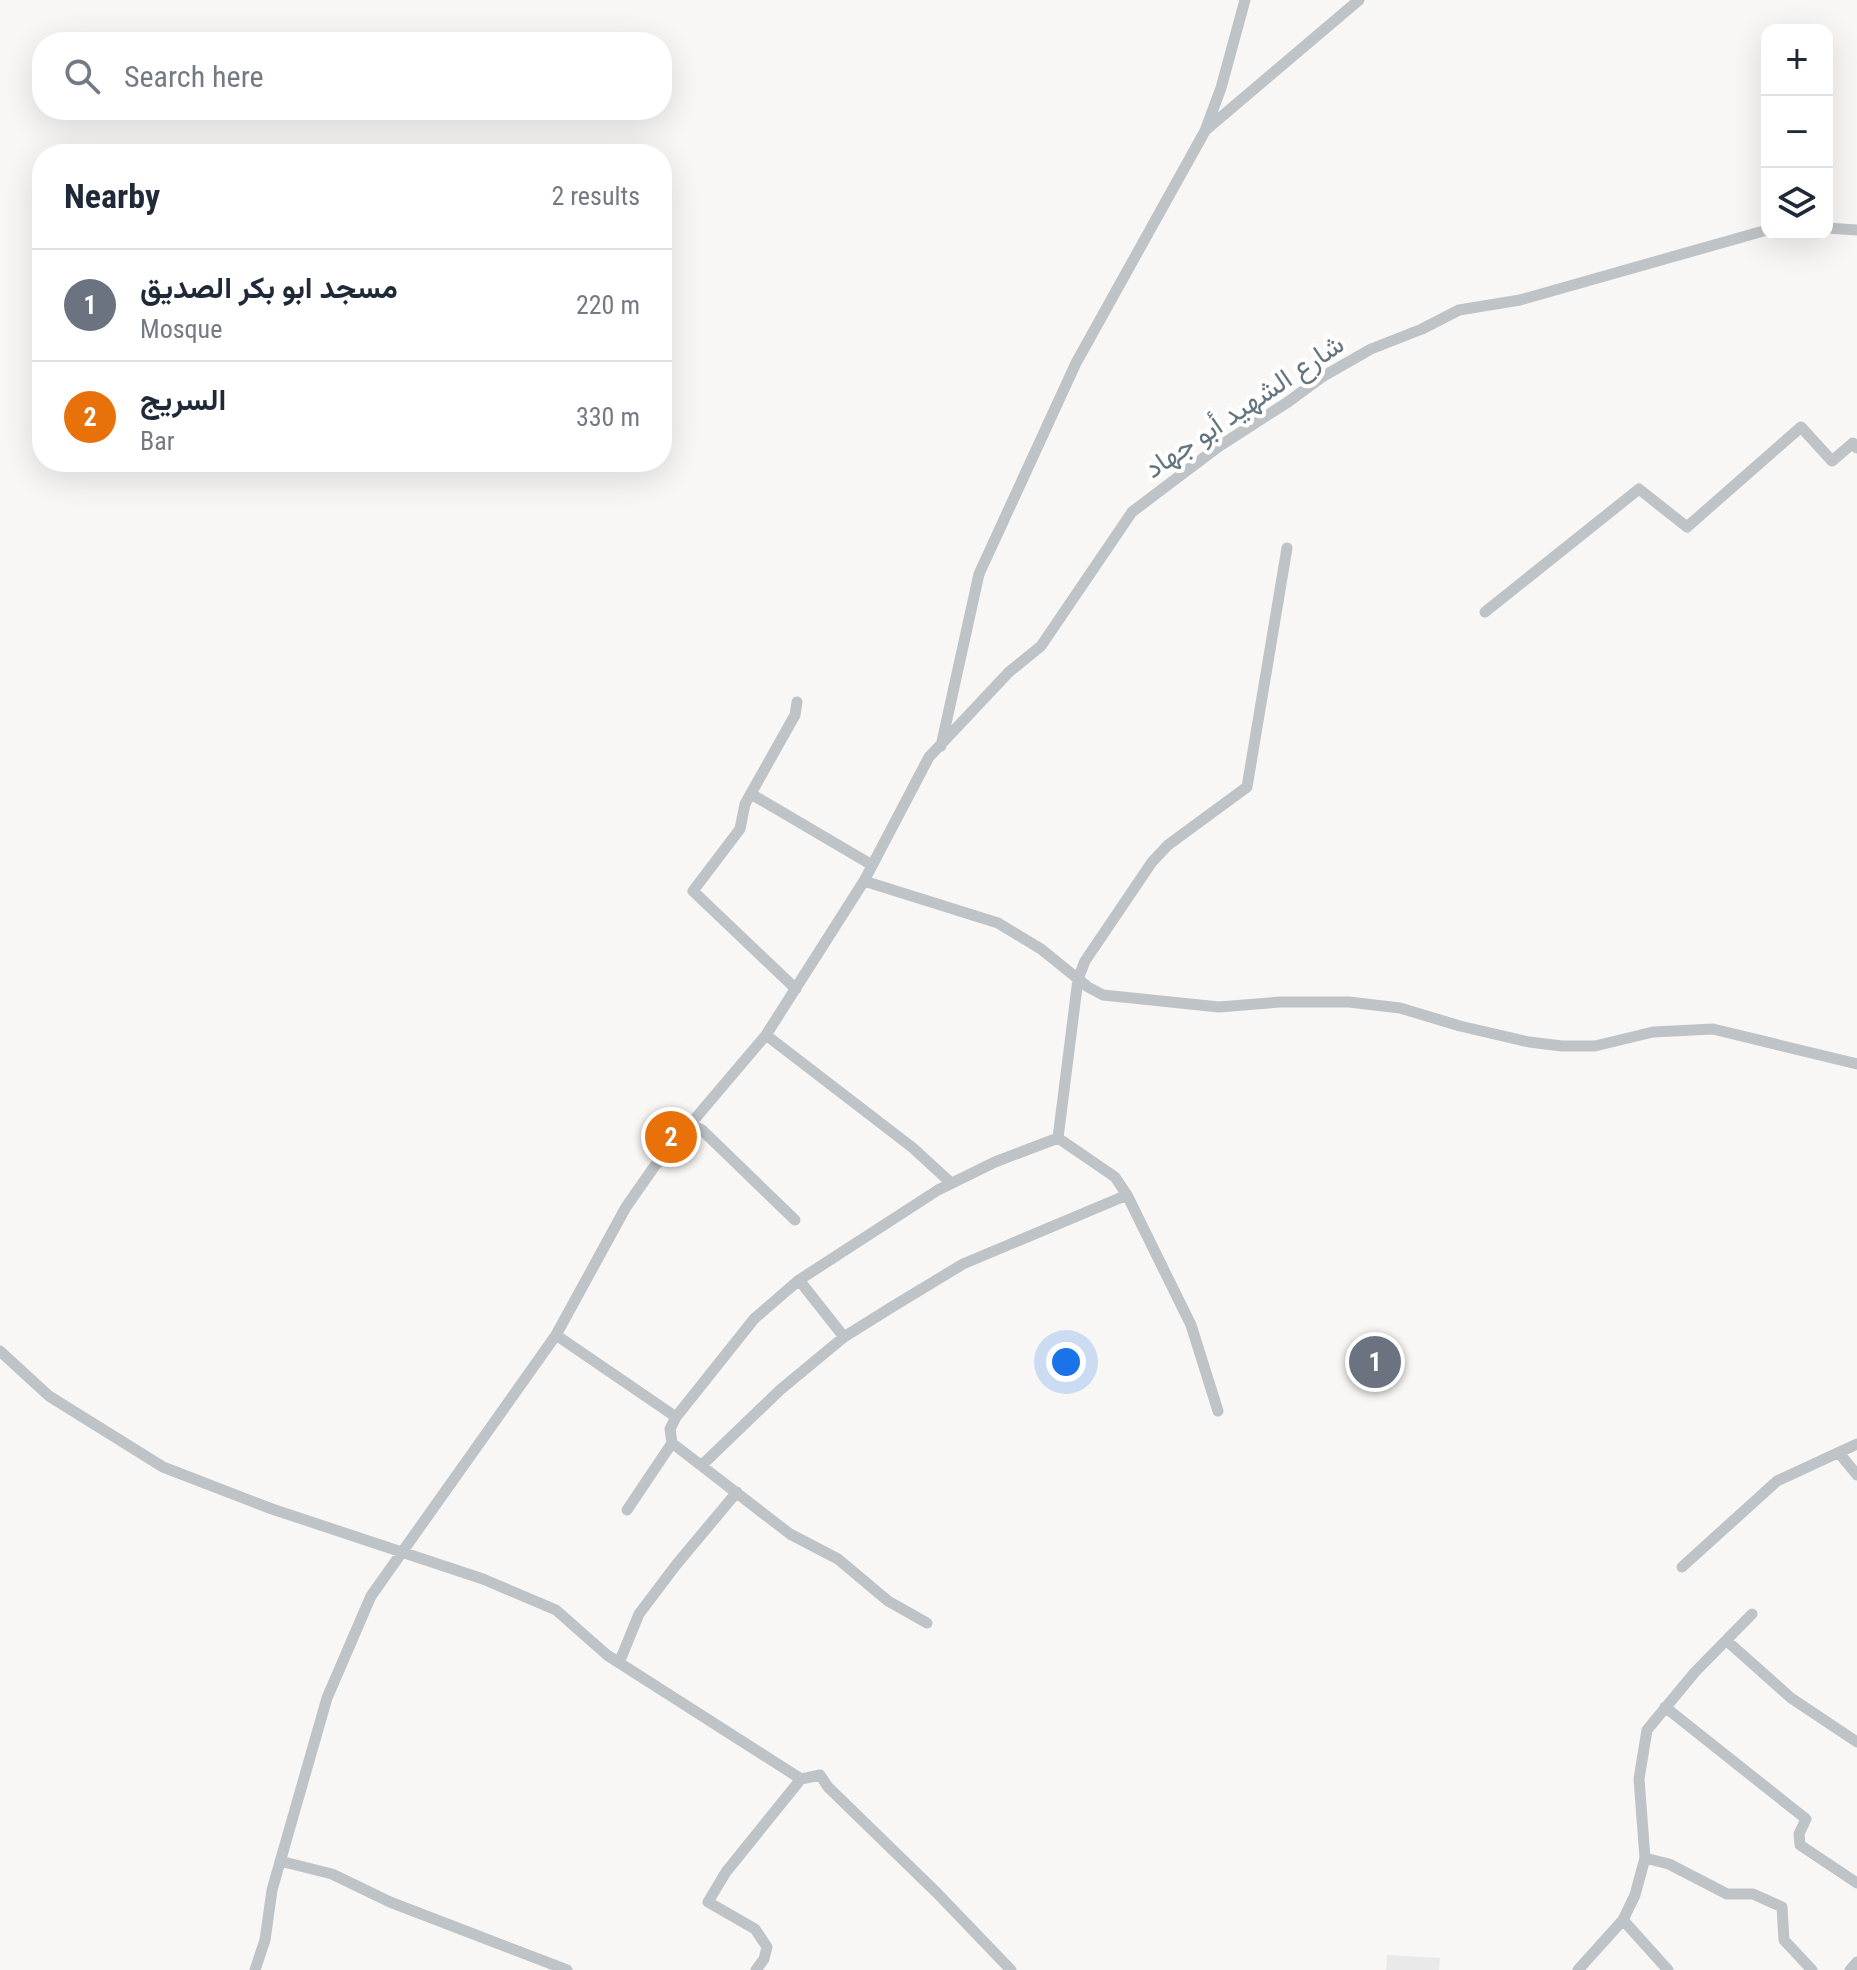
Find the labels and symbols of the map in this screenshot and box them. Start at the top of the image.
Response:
street label: شارع الشهيد أبو جهاد [1138,327,1351,487]
pin: 2 [645,1107,697,1167]
pin: 1 [1349,1332,1401,1392]
your location [1046,1342,1086,1382]

